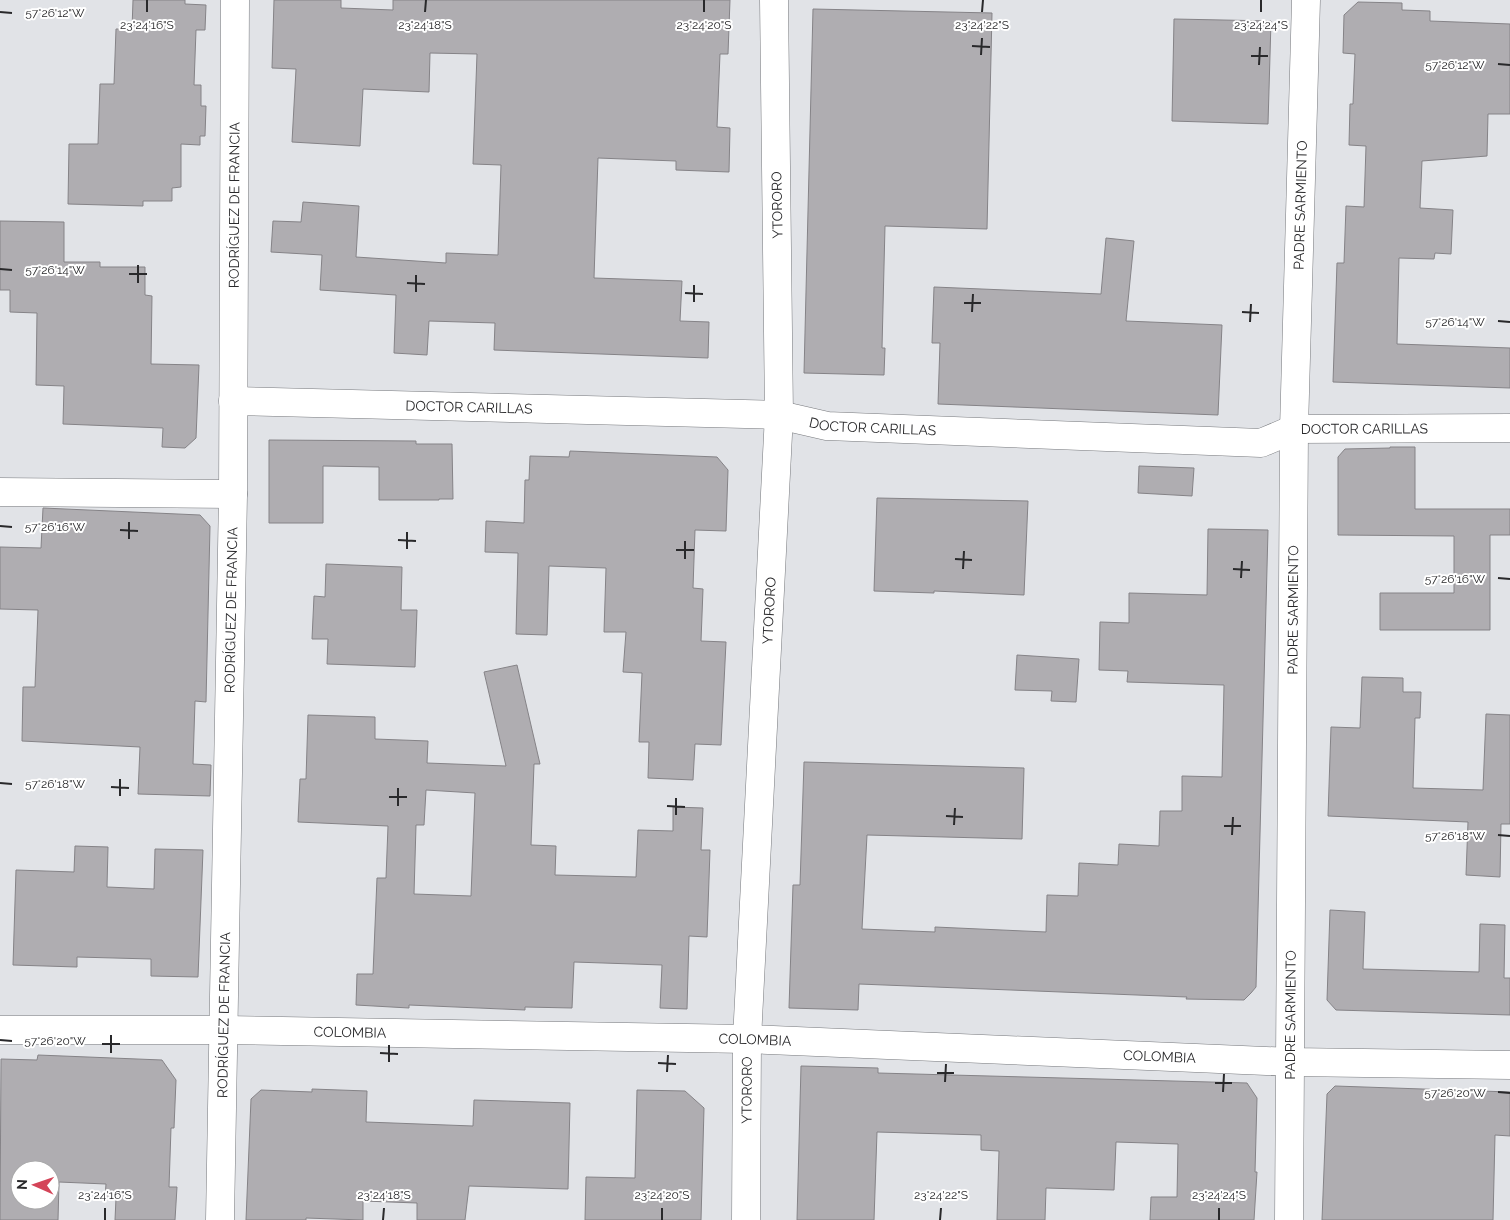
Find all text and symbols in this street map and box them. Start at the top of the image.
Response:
text: 57°26'12"W [25,6,85,20]
text: 23°24'16"S [120,18,174,32]
text: 23°24'18"S [398,18,452,32]
text: 23°24'20"S [677,18,732,32]
text: 23°24'22"S [955,18,1009,32]
text: 23°24'24"S [1234,18,1288,32]
text: 57°26'12"W [1425,58,1485,72]
street label: RODRÍGUEZ DE FRANCIA [225,121,243,288]
street label: PADRE SARMIENTO [1290,140,1310,270]
street label: YTORORO [768,171,786,239]
text: 57°26'14"W [25,263,85,277]
text: 57°26'14"W [1425,315,1485,329]
street label: DOCTOR CARILLAS [405,397,533,417]
street label: DOCTOR CARILLAS [808,414,937,438]
street label: DOCTOR CARILLAS [1301,420,1429,437]
text: 57°26'16"W [25,520,86,534]
street label: RODRÍGUEZ DE FRANCIA [221,526,240,693]
street label: PADRE SARMIENTO [1284,545,1301,675]
text: 57°26'16"W [1425,572,1486,586]
street label: YTORORO [759,577,779,645]
text: 57°26'18"W [25,777,86,791]
text: 57°26'18"W [1425,829,1486,843]
street label: RODRÍGUEZ DE FRANCIA [214,931,233,1098]
street label: PADRE SARMIENTO [1282,950,1299,1080]
street label: COLOMBIA [313,1024,387,1041]
street label: COLOMBIA [718,1031,792,1049]
text: 57°26'20"W [24,1034,86,1048]
street label: COLOMBIA [1123,1047,1197,1066]
street label: YTORORO [739,1056,755,1124]
text: 57°26'20"W [1424,1086,1486,1100]
north arrow [10,1160,60,1210]
text: N [14,1179,30,1190]
text: 23°24'16"S [78,1188,132,1202]
text: 23°24'18"S [357,1188,411,1202]
text: 23°24'20"S [635,1188,690,1202]
text: 23°24'22"S [914,1188,968,1202]
text: 23°24'24"S [1192,1188,1246,1202]

